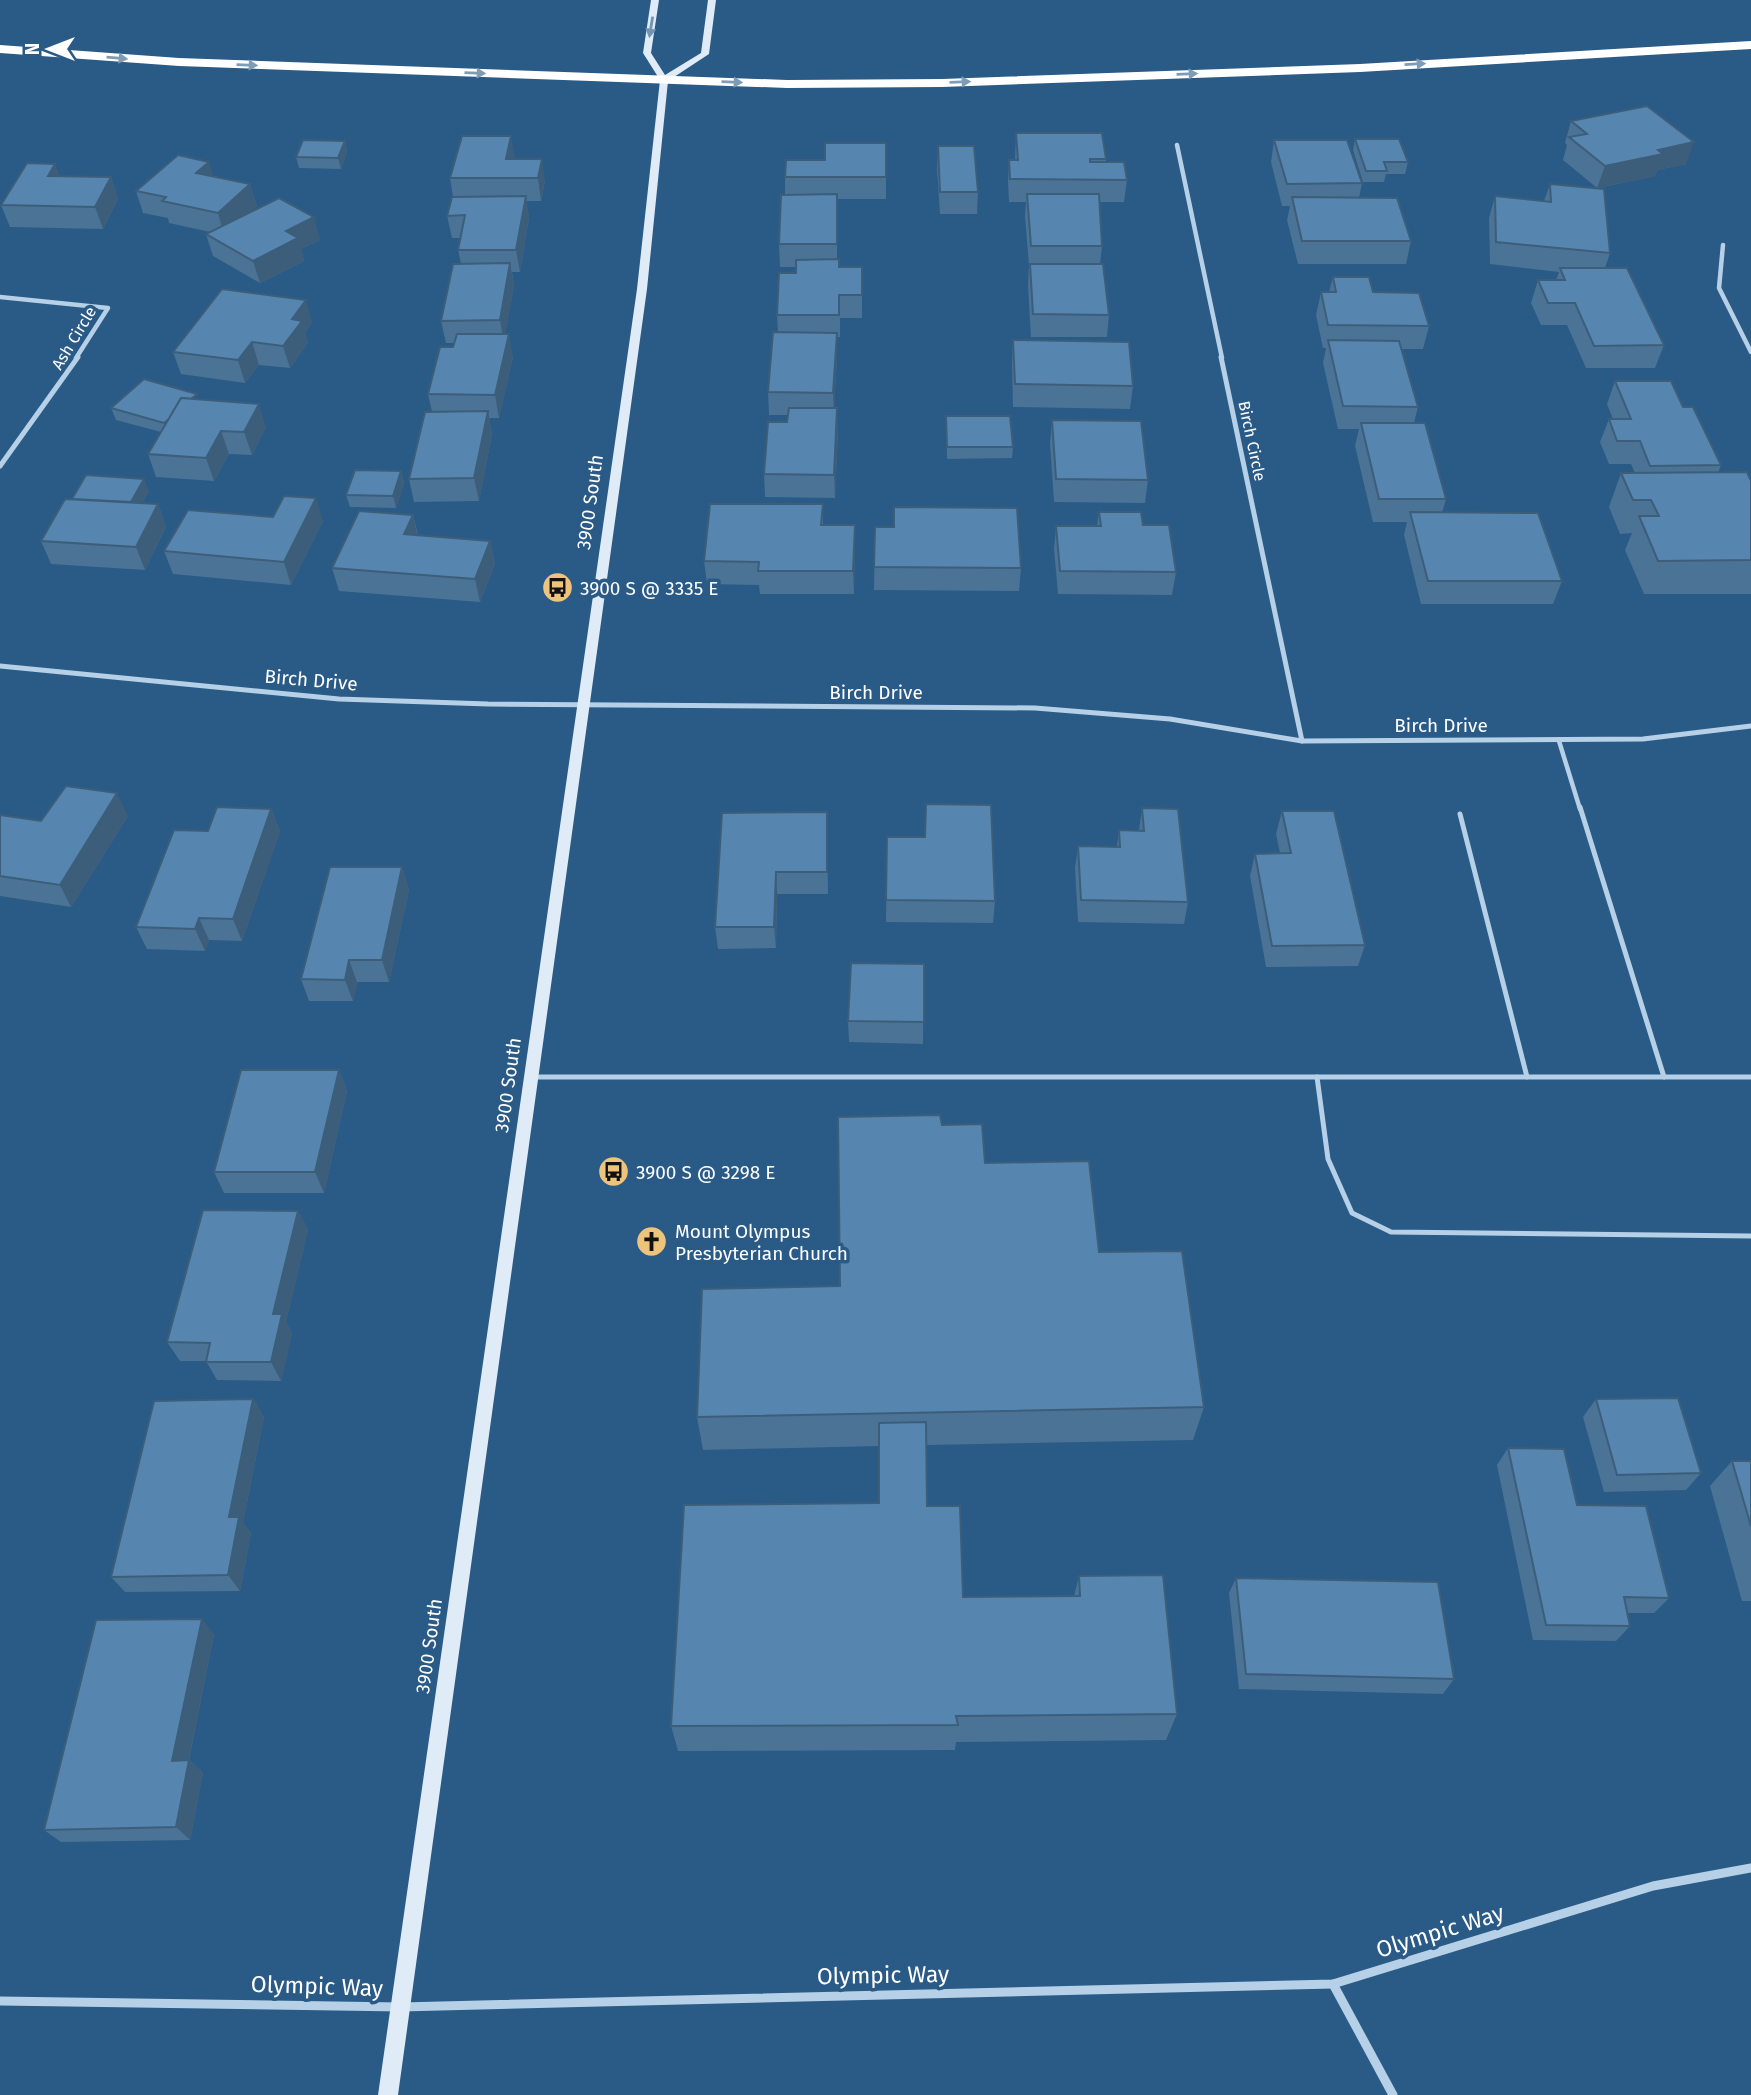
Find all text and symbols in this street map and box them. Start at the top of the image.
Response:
north arrow [14,14,84,84]
one-way arrow [645,16,656,38]
text: N [21,43,44,55]
one-way arrow [106,52,128,63]
one-way arrow [237,59,259,70]
one-way arrow [1404,59,1426,70]
one-way arrow [464,67,486,78]
one-way arrow [1177,68,1199,79]
one-way arrow [722,77,744,88]
one-way arrow [949,77,971,88]
street label: Ash Circle [48,303,100,373]
street label: Birch Circle [1234,399,1270,483]
street label: 3900 South [572,453,608,551]
bus stop icon: 3900 S @ 3335 E [540,571,574,605]
place label: 3900 S @ 3335 E [580,577,718,600]
street label: Birch Drive [263,664,359,696]
street label: Birch Drive [829,681,923,704]
street label: Birch Drive [1394,714,1488,737]
street label: 3900 South [490,1036,526,1134]
bus stop icon: 3900 S @ 3298 E [596,1155,630,1189]
place label: 3900 S @ 3298 E [636,1161,775,1184]
place label: Mount Olympus Presbyterian Church [675,1220,848,1265]
church icon: Mount Olympus Presbyterian Church [635,1225,669,1259]
street label: 3900 South [411,1597,447,1695]
street label: Olympic Way [1373,1898,1508,1964]
street label: Olympic Way [817,1960,950,1990]
street label: Olympic Way [250,1970,384,2002]

